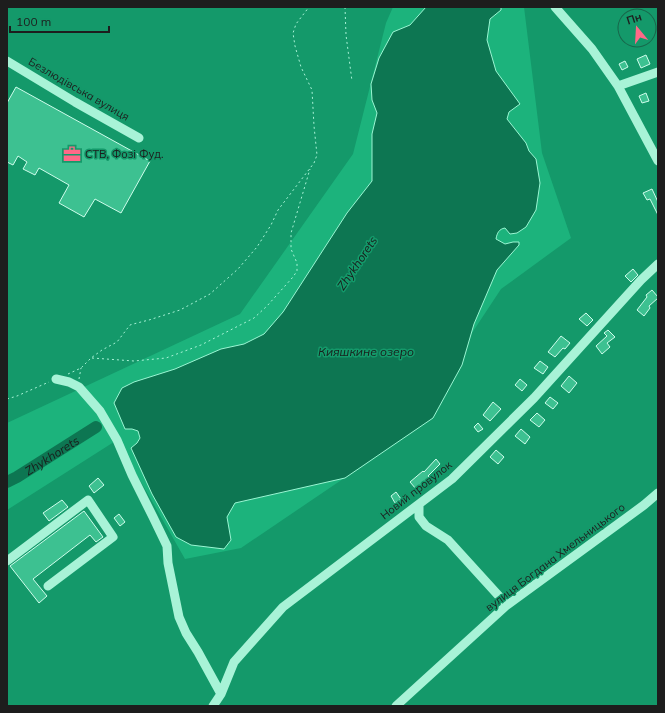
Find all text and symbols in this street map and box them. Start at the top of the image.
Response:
scale bar [10,8,109,34]
north arrow [617,8,657,48]
text: Пн [624,9,644,28]
text: 100 m [16,14,51,29]
street label: Безлюдівська вулиця [26,54,132,124]
office icon: СТВ, Фозі Фуд. [62,144,82,164]
place label: СТВ, Фозі Фуд. [85,147,164,161]
water label: Zhykhorets [334,233,380,293]
water label: Кияшкине озеро [318,344,414,359]
water label: Zhykhorets [21,432,82,478]
street label: Новий провулок [377,458,455,522]
street label: вулиця Богдана Хмельницького [482,500,628,614]

